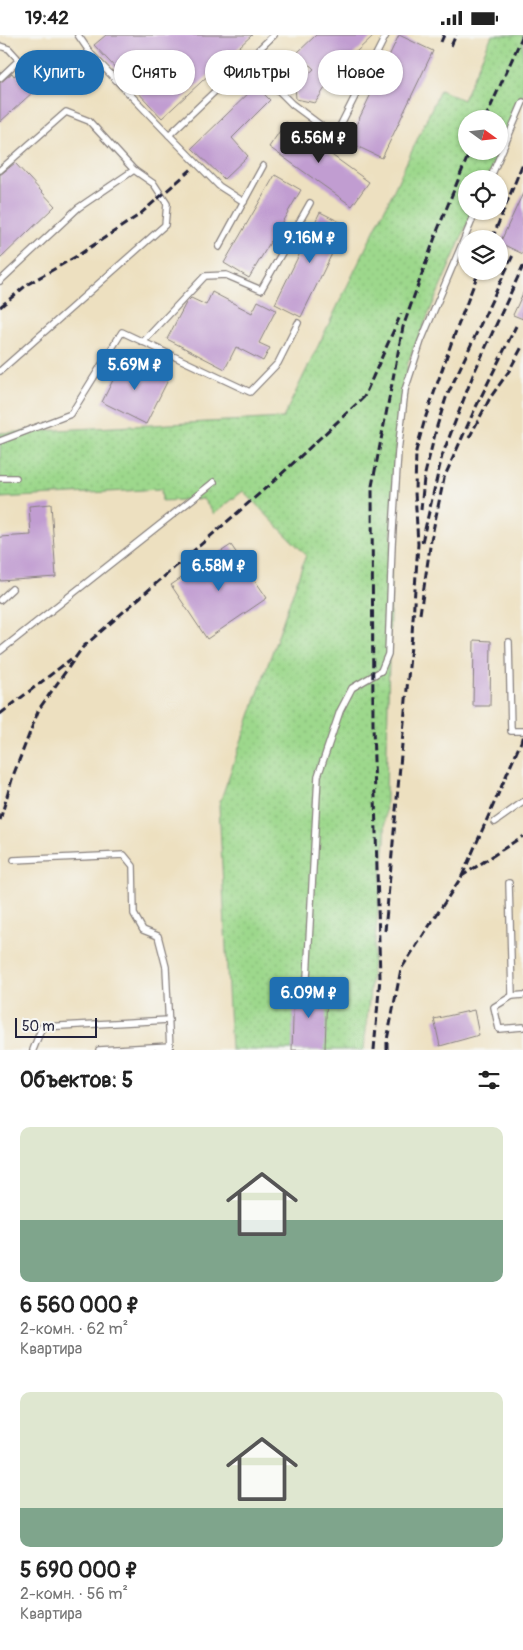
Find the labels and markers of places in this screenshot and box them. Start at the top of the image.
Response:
pin: 6.56M ₽ [273,121,365,164]
pin: 9.16M ₽ [264,221,356,264]
pin: 5.69M ₽ [89,349,181,391]
pin: 6.58M ₽ [173,549,265,592]
pin: 6.09M ₽ [263,977,355,1019]

